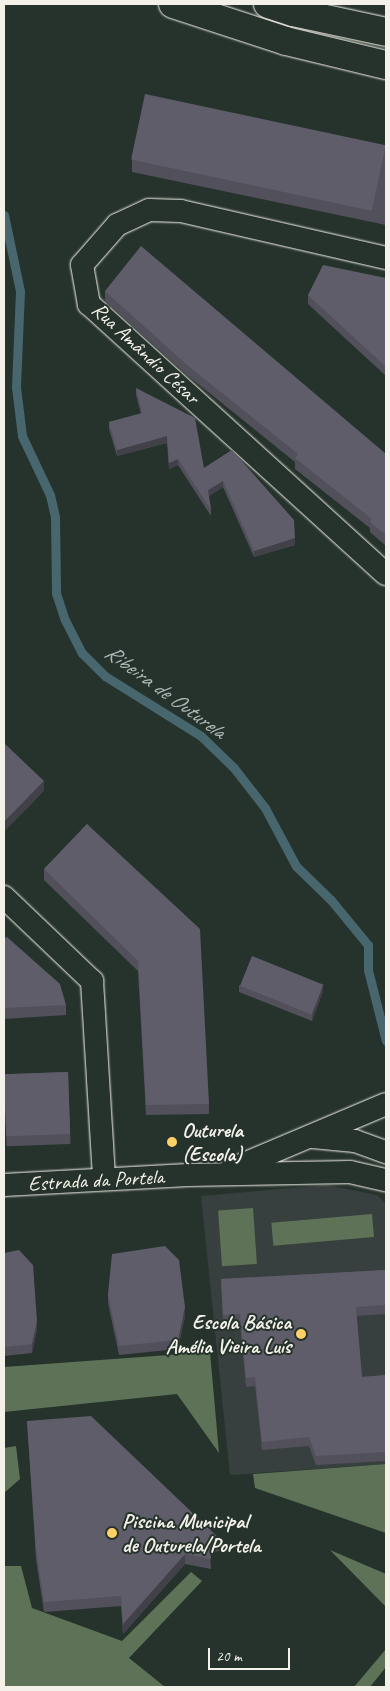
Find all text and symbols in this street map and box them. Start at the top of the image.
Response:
street label: Rua Amândio César [87,297,205,409]
water label: Ribeira de Outurela [99,639,231,745]
place label: Outurela (Escola) [182,1117,243,1167]
marker: Outurela (Escola) [166,1136,178,1148]
street label: Estrada da Portela [27,1164,165,1196]
place label: Escola Básica Amélia Vieira Luís [165,1309,291,1359]
marker: Escola Básica Amélia Vieira Luís [295,1328,307,1340]
place label: Piscina Municipal de Outurela/Portela [122,1508,261,1558]
marker: Piscina Municipal de Outurela/Portela [106,1527,118,1539]
scale bar [210,1638,292,1670]
text: 20 m [216,1647,242,1666]

